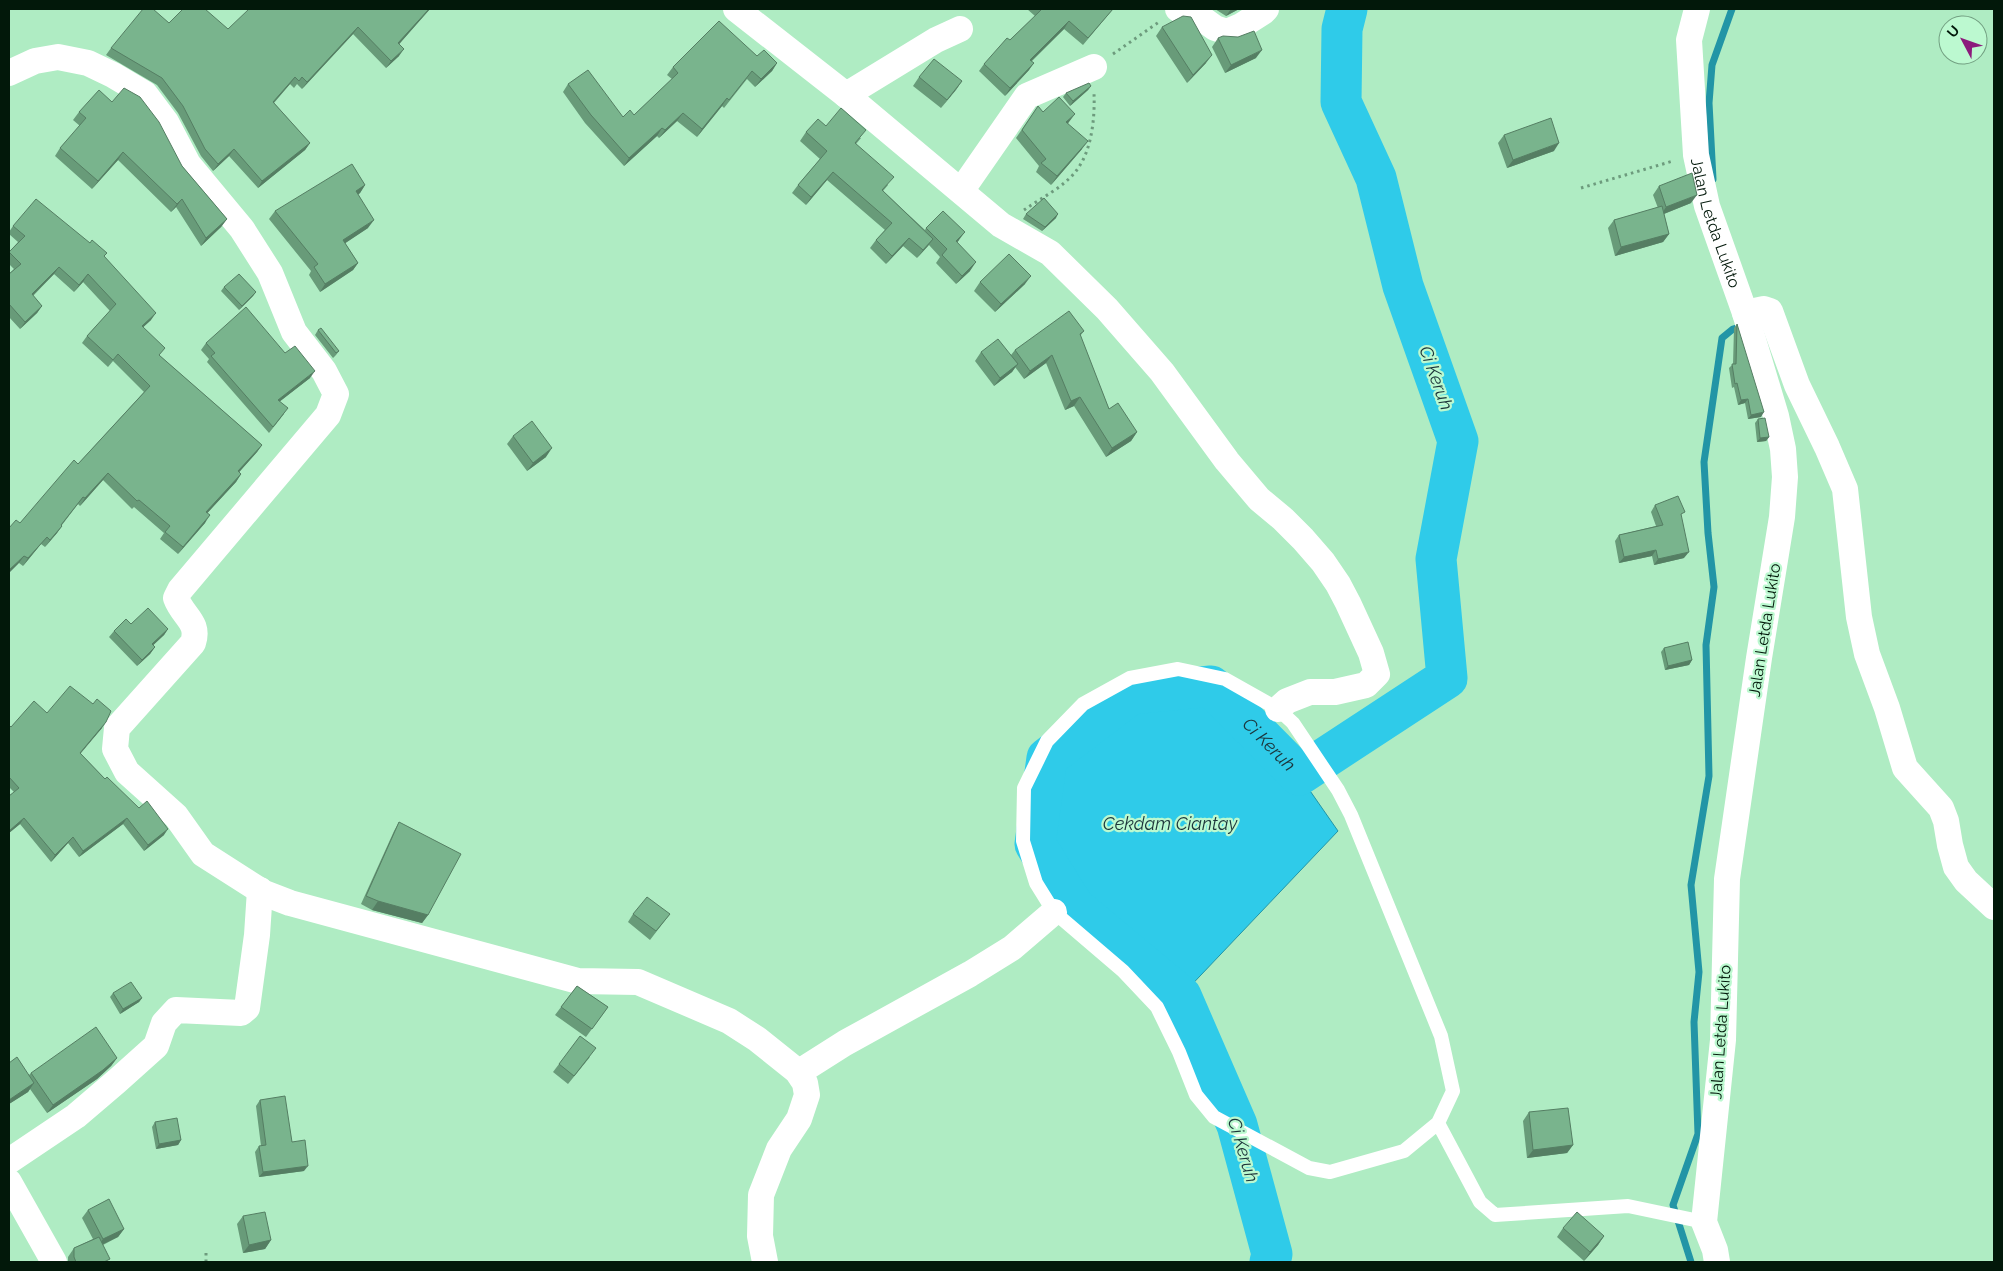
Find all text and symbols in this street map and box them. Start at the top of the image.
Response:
north arrow [1938,15,1988,65]
text: U [1944,22,1963,41]
street label: Jalan Letda Lukito [1687,156,1744,290]
water label: Ci Keruh [1415,343,1458,413]
street label: Jalan Letda Lukito [1745,562,1784,698]
water label: Ci Keruh [1238,713,1300,775]
water label: Cekdam Ciantay [1103,813,1238,834]
street label: Jalan Letda Lukito [1706,964,1735,1100]
water label: Ci Keruh [1224,1115,1263,1185]

